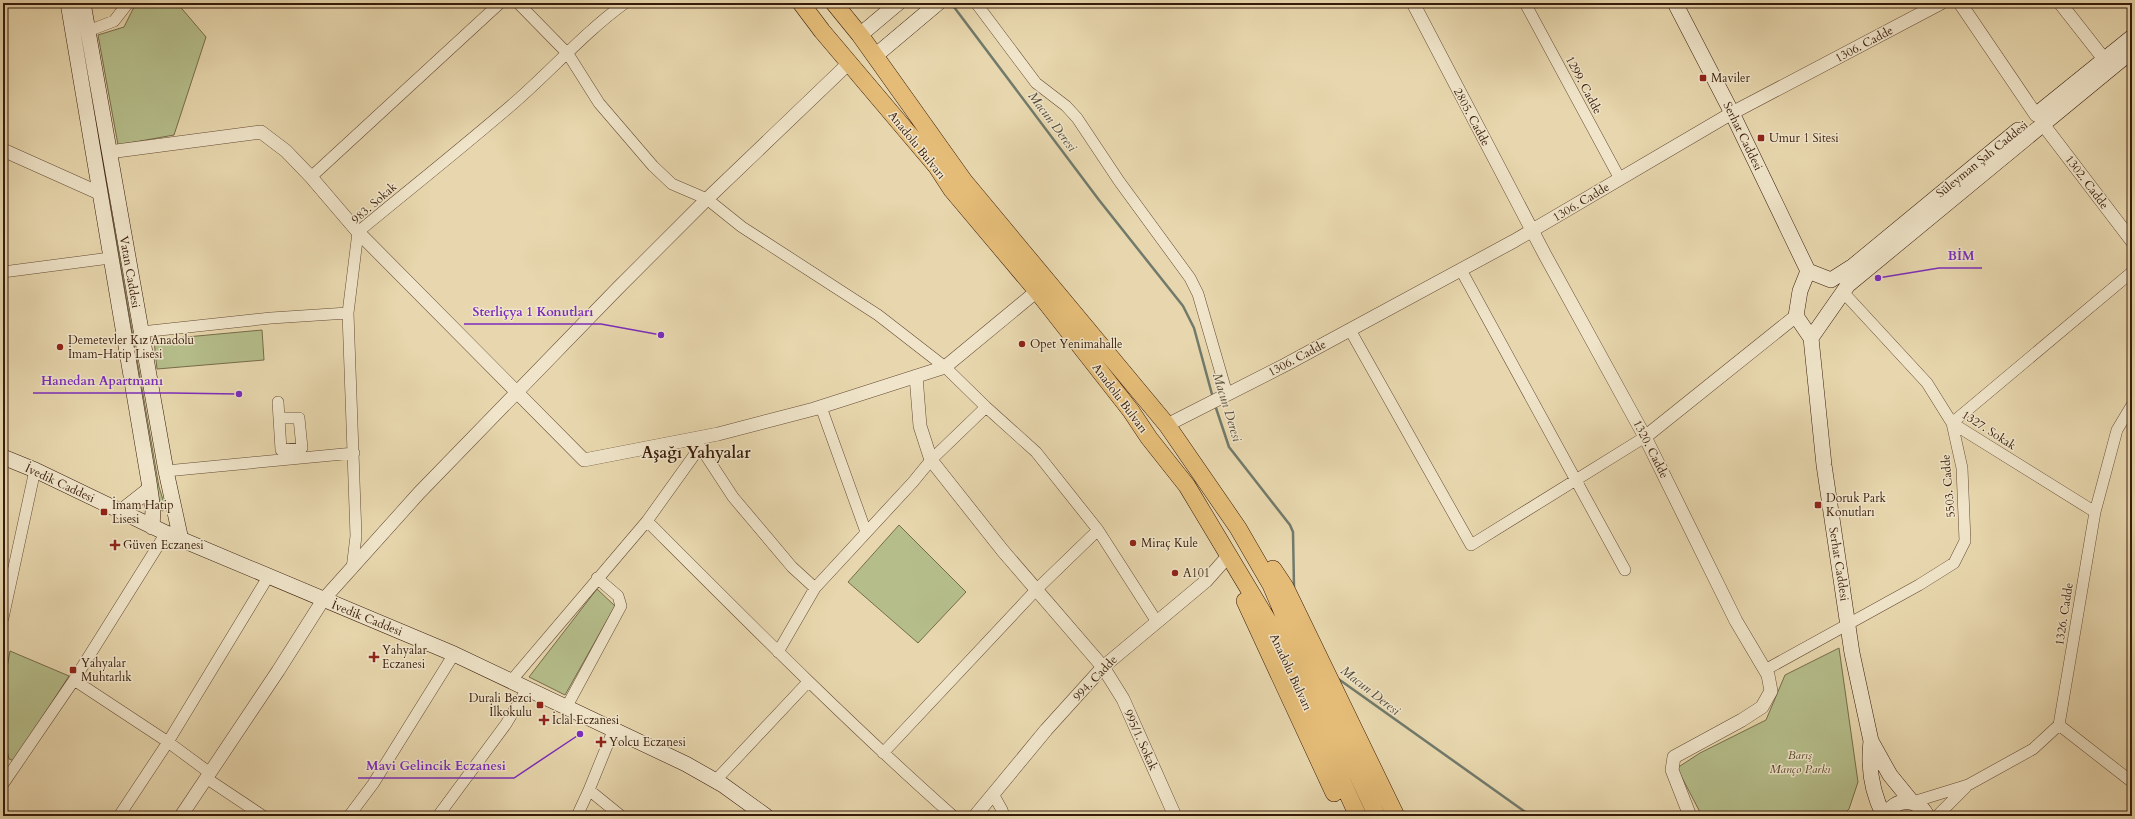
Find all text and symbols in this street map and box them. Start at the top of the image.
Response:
street label: 1306. Cadde [1832,22,1896,66]
street label: 1299. Cadde [1562,53,1606,117]
place label: Maviler [1711,70,1750,86]
marker: Maviler [1698,73,1708,83]
street label: 2805. Cadde [1450,85,1494,149]
water label: Macun Deresi [1024,88,1081,156]
street label: Serhat Caddesi [1719,99,1767,174]
street label: Anadolu Bulvarı [885,108,950,183]
street label: Süleyman Şah Caddesi [1933,117,2032,201]
place label: Umur 1 Sitesi [1769,130,1839,146]
marker: Umur 1 Sitesi [1756,133,1766,143]
street label: 1302. Cadde [2062,152,2112,212]
street label: 983. Sokak [348,178,401,227]
street label: 1306. Cadde [1550,179,1612,225]
street label: Vatan Caddesi [116,235,144,310]
callout: BİM [1939,243,1982,268]
text: BİM [1947,247,1975,265]
callout: Sterliçya 1 Konutları [464,299,601,324]
text: Sterliçya 1 Konutları [473,303,593,321]
place label: Demetevler Kız Anadolu İmam-Hatip Lisesi [68,332,195,362]
place label: Opet Yenimahalle [1030,336,1122,352]
street label: 1306. Cadde [1265,336,1329,380]
marker: Opet Yenimahalle [1017,339,1027,349]
marker: Demetevler Kız Anadolu İmam-Hatip Lisesi [55,342,65,352]
street label: Anadolu Bulvarı [1089,360,1152,436]
callout: Hanedan Apartmanı [33,368,171,393]
water label: Macun Deresi [1208,371,1246,444]
text: Hanedan Apartmanı [41,372,163,390]
street label: 1327. Sokak [1959,407,2020,454]
street label: 1320. Cadde [1629,417,1673,481]
district label: Aşağı Yahyalar [641,442,751,464]
street label: 5503. Cadde [1937,454,1959,518]
street label: İvedik Caddesi [23,459,98,506]
place label: Doruk Park Konutları [1826,490,1887,520]
place label: İmam Hatip Lisesi [112,496,174,527]
marker: Doruk Park Konutları [1813,500,1823,510]
marker: İmam Hatip Lisesi [99,507,109,517]
street label: Serhat Caddesi [1825,526,1853,603]
place label: Miraç Kule [1141,535,1198,551]
place label: Güven Eczanesi [123,537,204,553]
marker: Miraç Kule [1128,538,1138,548]
marker: Güven Eczanesi [110,540,120,550]
place label: A101 [1183,565,1210,581]
marker: A101 [1170,568,1180,578]
street label: 1326. Cadde [2051,581,2077,647]
street label: İvedik Caddesi [329,596,406,640]
street label: Anadolu Bulvarı [1266,631,1316,714]
place label: Yahyalar Eczanesi [382,642,427,672]
marker: Yahyalar Eczanesi [369,652,379,662]
street label: 994. Cadde [1069,652,1121,704]
place label: Yahyalar Muhtarlık [81,655,132,685]
water label: Macun Deresi [1337,662,1404,720]
marker: Yahyalar Muhtarlık [68,665,78,675]
place label: Durali Bezci İlkokulu [469,690,533,720]
marker: Durali Bezci İlkokulu [535,700,545,710]
street label: 995/1. Sokak [1120,707,1162,774]
place label: İclal Eczanesi [552,711,620,728]
marker: İclal Eczanesi [539,715,549,725]
place label: Yolcu Eczanesi [609,734,686,750]
marker: Yolcu Eczanesi [596,737,606,747]
park label: Barış Manço Parkı [1770,747,1831,777]
callout: Mavi Gelincik Eczanesi [358,753,514,778]
text: Mavi Gelincik Eczanesi [366,757,506,775]

